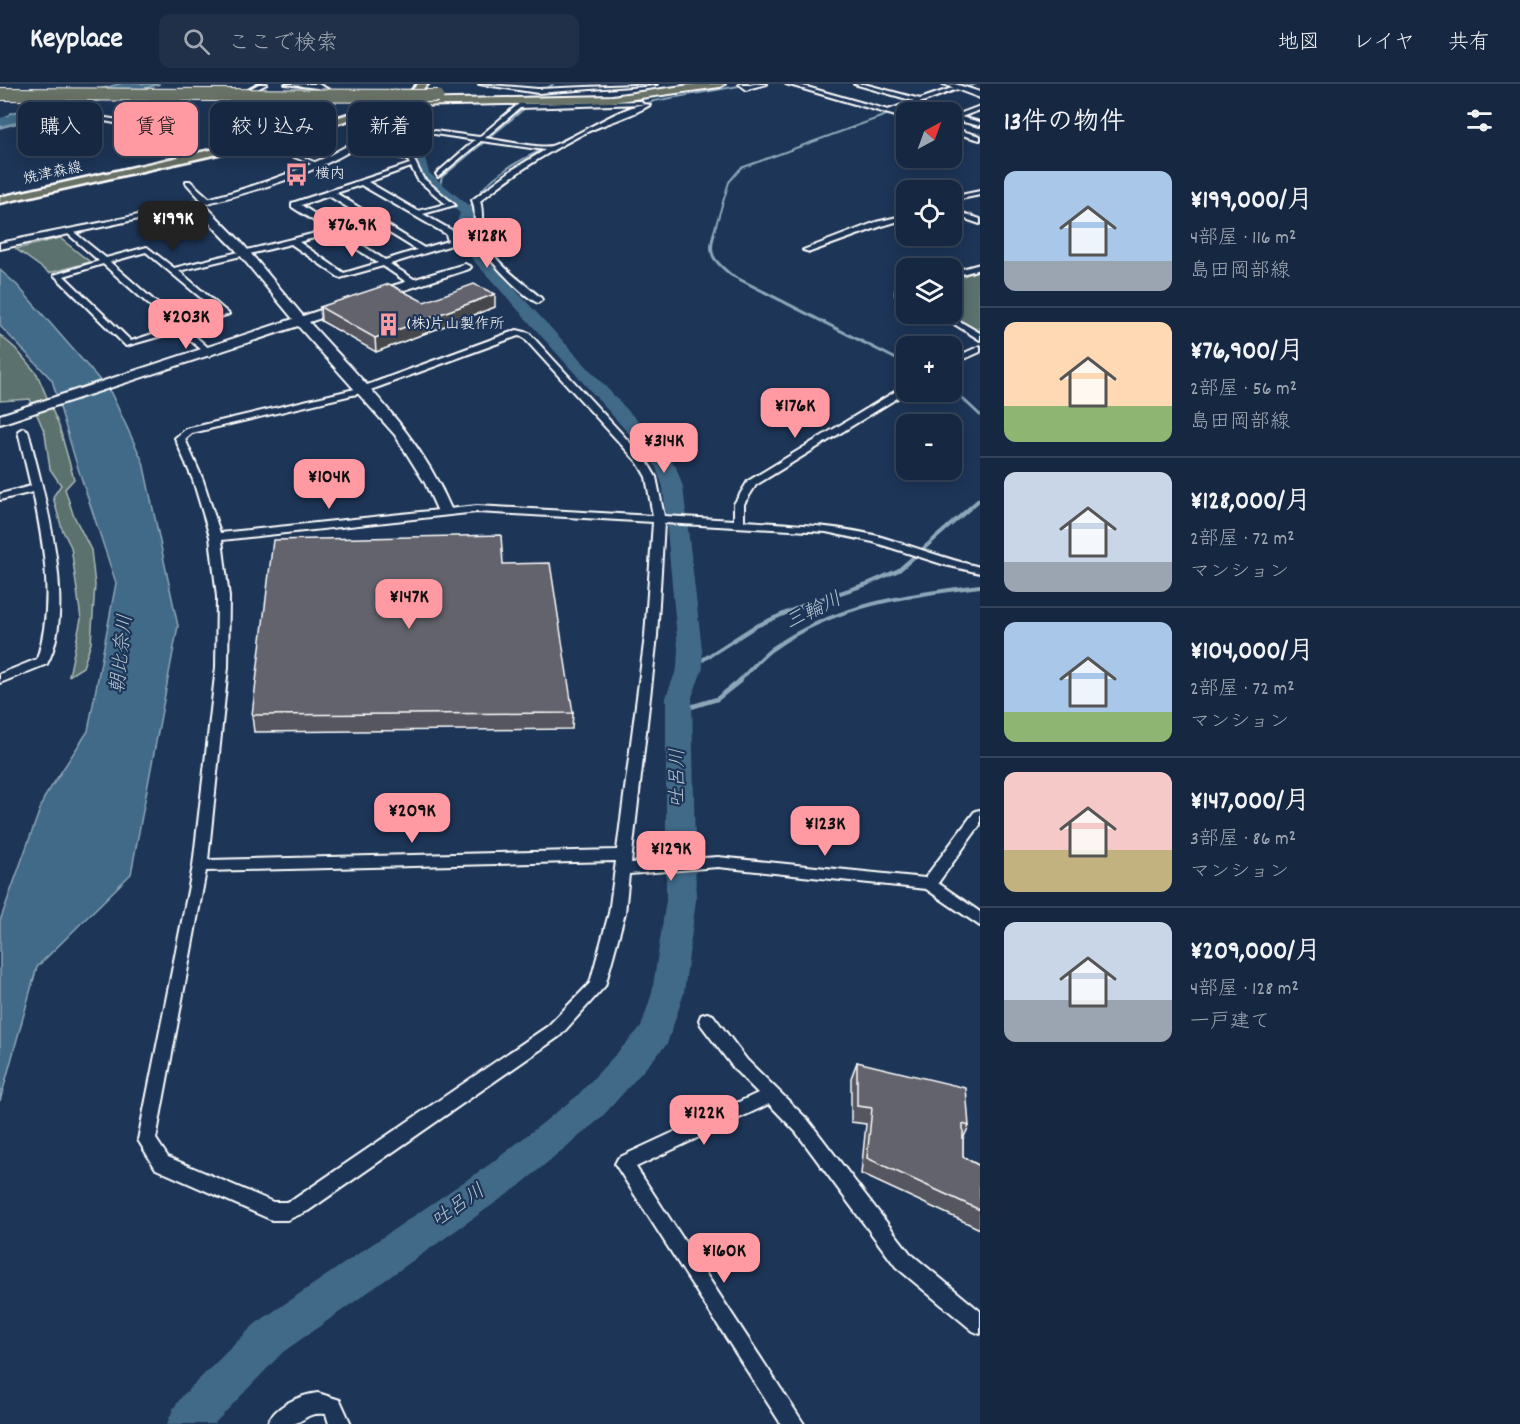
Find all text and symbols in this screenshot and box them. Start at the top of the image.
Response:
search box [159,14,579,68]
text: Keyplace [30,21,123,61]
icon: search [180,25,213,58]
text: ここで検索 [228,29,338,60]
text: 地図 [1278,29,1320,59]
text: レイヤ [1353,29,1415,59]
text: 共有 [1448,29,1490,59]
chip: 購入 [18,102,102,156]
chip: 賃貸 [114,102,198,156]
chip: 絞り込み [210,102,336,156]
chip: 新着 [348,102,432,156]
north arrow [896,102,962,168]
map controls [896,102,962,480]
icon: filters [1463,104,1496,137]
text: 13件の物件 [1004,105,1125,142]
street label: 焼津森線 [21,157,85,191]
bus stop icon: 横内 [284,162,310,188]
place label: 横内 [315,164,345,186]
button: locate [896,180,962,246]
text: ¥199,000/月 [1190,183,1313,220]
icon: home [1052,195,1124,267]
pin: ¥199K [131,201,215,252]
text: ¥199K [152,206,194,234]
pin: ¥76.9K [303,207,401,258]
text: ¥76.9K [328,212,376,240]
pin: ¥128K [445,218,529,269]
text: ¥128K [467,223,507,251]
text: 4部屋 · 116 m² [1190,225,1296,253]
button: layers [896,258,962,324]
text: 島田岡部線 [1190,258,1290,286]
pin: ¥203K [144,299,228,350]
text: ¥203K [162,304,210,332]
building icon: (株)片山製作所 [376,312,402,338]
place label: (株)片山製作所 [407,314,505,336]
text: ¥76,900/月 [1190,334,1304,371]
button: + [896,336,962,402]
icon: home [1052,346,1124,418]
text: 2部屋 · 56 m² [1190,376,1297,404]
pin: ¥176K [753,388,837,439]
text: ¥176K [775,393,815,421]
text: 島田岡部線 [1190,409,1290,437]
button: − [896,414,962,480]
pin: ¥314K [622,423,706,474]
text: ¥314K [644,428,684,456]
pin: ¥104K [287,459,371,510]
text: ¥104K [308,464,350,492]
text: ¥128,000/月 [1190,484,1311,521]
icon: home [1052,496,1124,568]
text: 2部屋 · 72 m² [1190,526,1294,554]
text: マンション [1190,559,1289,587]
pin: ¥147K [367,579,451,630]
text: ¥147K [389,584,429,612]
water label: 三輪川 [781,586,847,638]
water label: 朝比奈川 [105,613,141,695]
text: ¥104,000/月 [1190,634,1314,671]
icon: home [1052,646,1124,718]
text: 2部屋 · 72 m² [1190,676,1294,704]
text: マンション [1190,709,1289,737]
water label: 吐呂川 [665,748,693,808]
text: ¥147,000/月 [1190,784,1310,821]
pin: ¥209K [370,793,454,844]
icon: home [1052,796,1124,868]
text: ¥209K [388,798,436,826]
pin: ¥123K [783,806,867,857]
text: ¥123K [805,811,845,839]
text: 3部屋 · 86 m² [1190,826,1296,854]
pin: ¥129K [629,831,713,882]
text: ¥129K [650,836,692,864]
text: マンション [1190,859,1289,887]
text: ¥209,000/月 [1190,934,1321,971]
icon: home [1052,946,1124,1018]
text: 4部屋 · 128 m² [1190,976,1299,1004]
text: 一戸建て [1190,1009,1270,1037]
pin: ¥122K [662,1095,746,1146]
text: ¥122K [684,1100,724,1128]
water label: 吐呂川 [426,1178,492,1236]
pin: ¥160K [682,1233,766,1284]
text: ¥160K [702,1238,746,1266]

